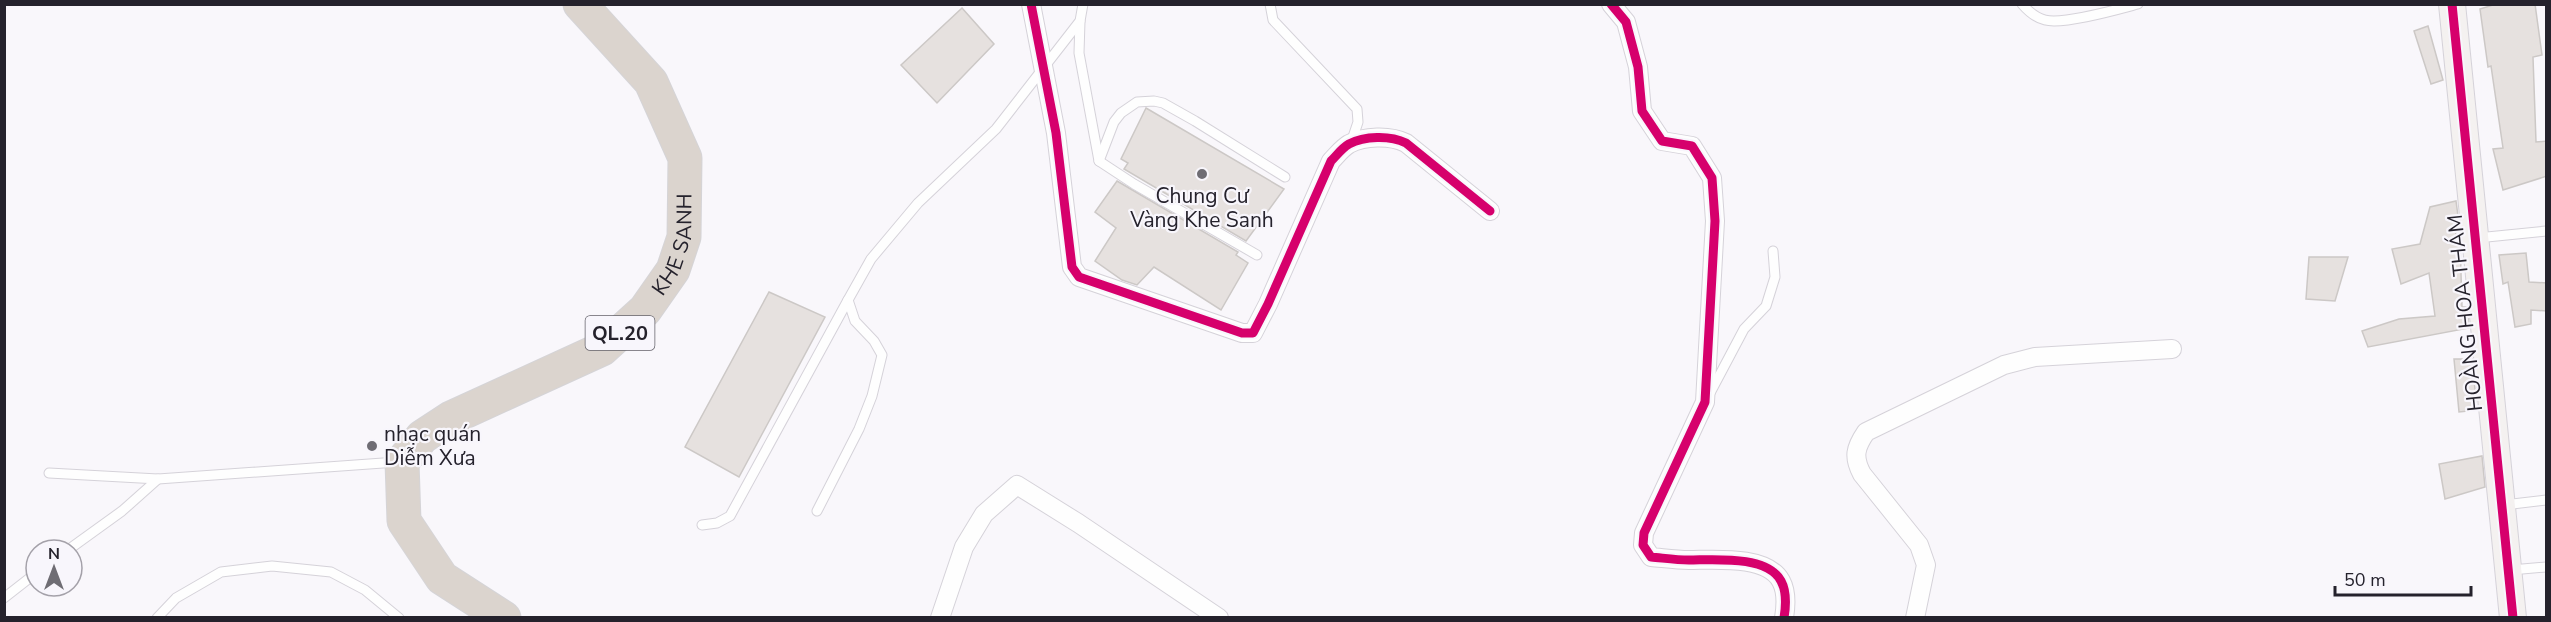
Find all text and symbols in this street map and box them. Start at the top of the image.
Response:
marker: Chung Cư Vàng Khe Sanh [1195,167,1209,181]
place label: Chung Cư Vàng Khe Sanh [1129,182,1274,234]
street label: KHE SANH [645,193,699,301]
street label: HOÀNG HOA THÁM [2441,213,2489,413]
road number: QL.20 [586,316,654,350]
place label: nhạc quán Diễm Xưa [384,420,481,472]
marker: nhạc quán Diễm Xưa [365,439,379,453]
north arrow [24,538,84,598]
text: N [48,543,60,565]
scale bar [2335,559,2472,597]
text: 50 m [2344,568,2386,592]

